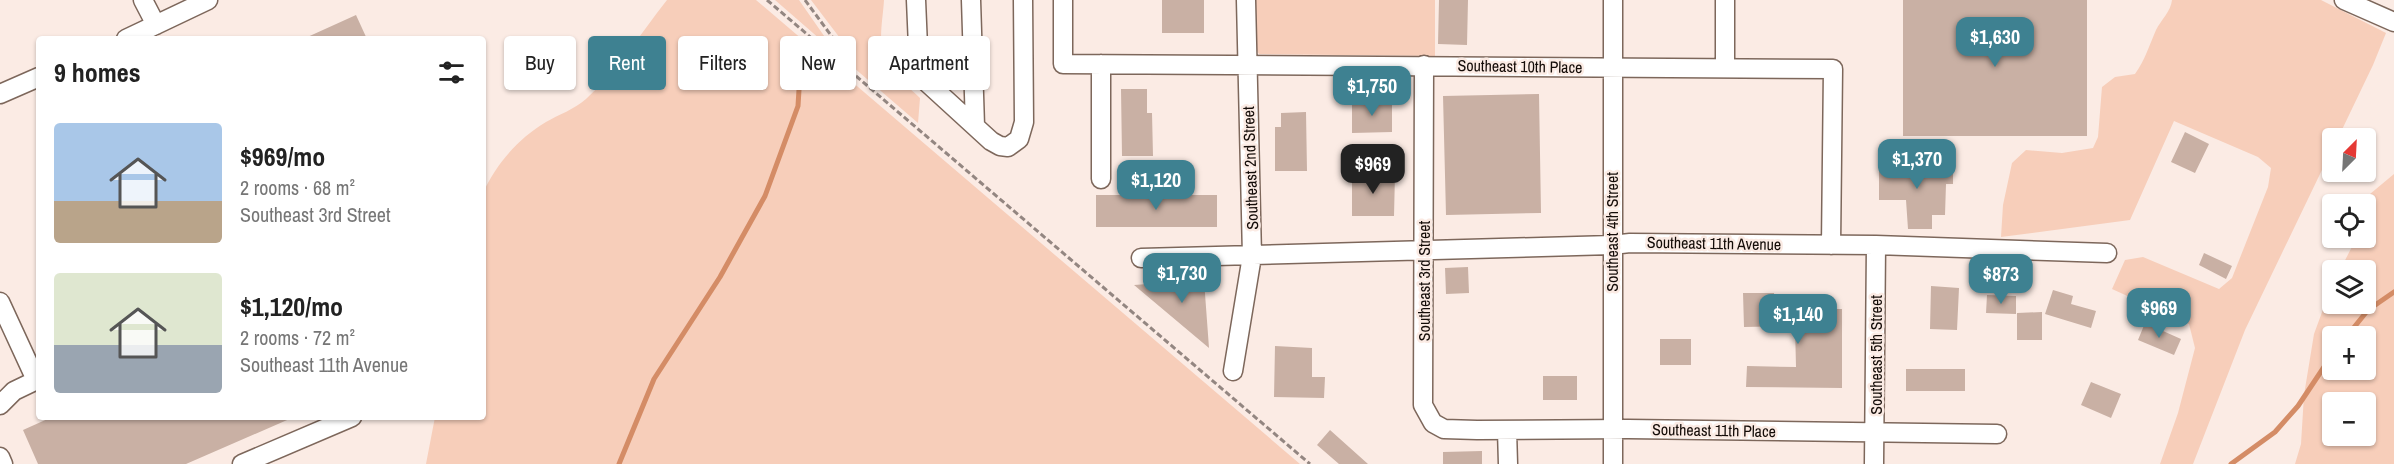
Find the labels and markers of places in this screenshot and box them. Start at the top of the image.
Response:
pin: $1,630 [1946,17,2044,68]
pin: $1,750 [1323,66,1421,117]
pin: $1,370 [1868,139,1966,190]
pin: $969 [1337,144,1409,195]
pin: $1,120 [1107,160,1205,211]
pin: $1,730 [1133,253,1231,304]
pin: $873 [1965,254,2037,305]
pin: $969 [2123,288,2195,339]
pin: $1,140 [1749,294,1847,345]

